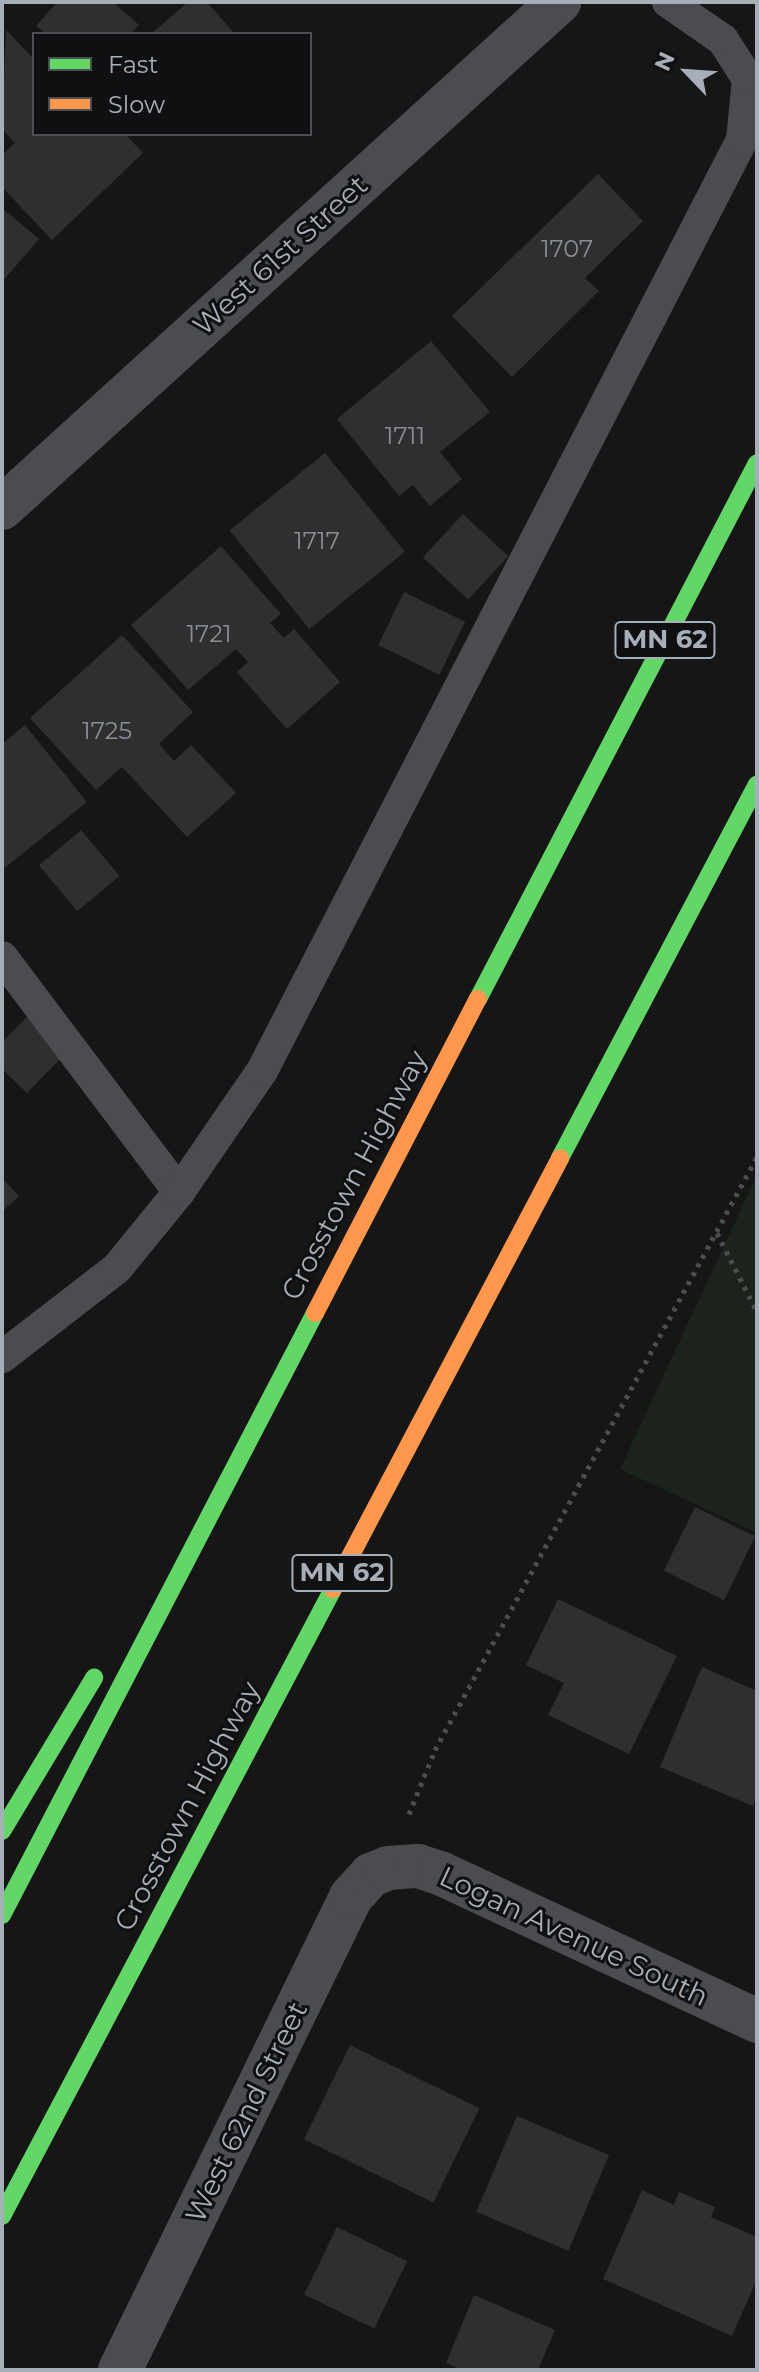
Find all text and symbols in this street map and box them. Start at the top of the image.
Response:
legend [32,32,312,136]
north arrow [647,32,727,112]
text: N [649,48,681,75]
text: Fast [108,50,158,79]
text: Slow [108,90,165,119]
street label: West 61st Street [186,168,374,342]
house number: 1707 [541,235,593,263]
house number: 1711 [385,422,425,450]
house number: 1717 [294,527,340,555]
road number: MN 62 [613,618,717,662]
house number: 1721 [186,620,232,648]
house number: 1725 [82,717,132,745]
street label: Crosstown Highway [274,1044,434,1306]
road number: MN 62 [290,1551,394,1595]
street label: Crosstown Highway [107,1675,267,1937]
street label: Logan Avenue South [434,1859,714,2013]
street label: West 62nd Street [178,1996,314,2228]

